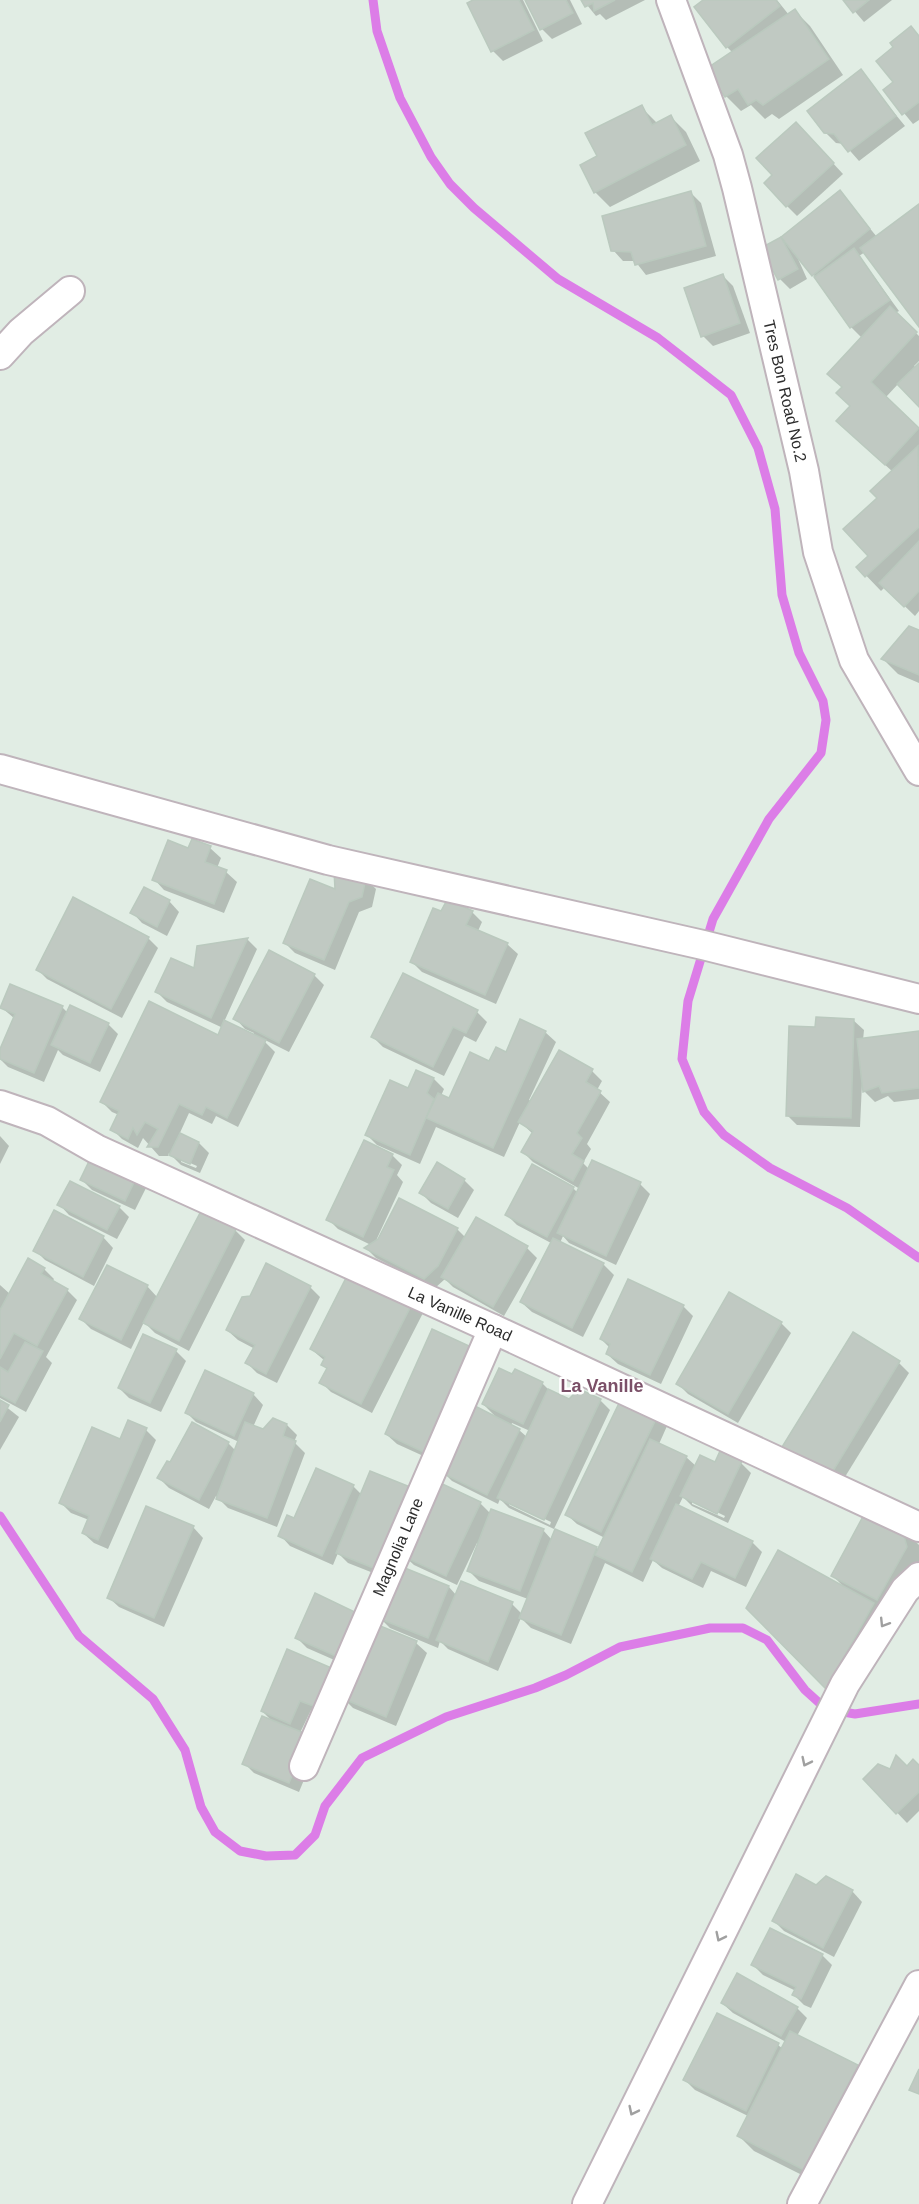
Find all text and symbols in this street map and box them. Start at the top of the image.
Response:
street label: Tres Bon Road No.2 [760,318,810,464]
street label: La Vanille Road [405,1284,515,1344]
district label: La Vanille [560,1376,644,1396]
street label: Magnolia Lane [370,1495,426,1599]
one-way arrow [879,1617,891,1627]
one-way arrow [802,1756,814,1767]
one-way arrow [715,1930,727,1941]
one-way arrow [629,2105,640,2116]

